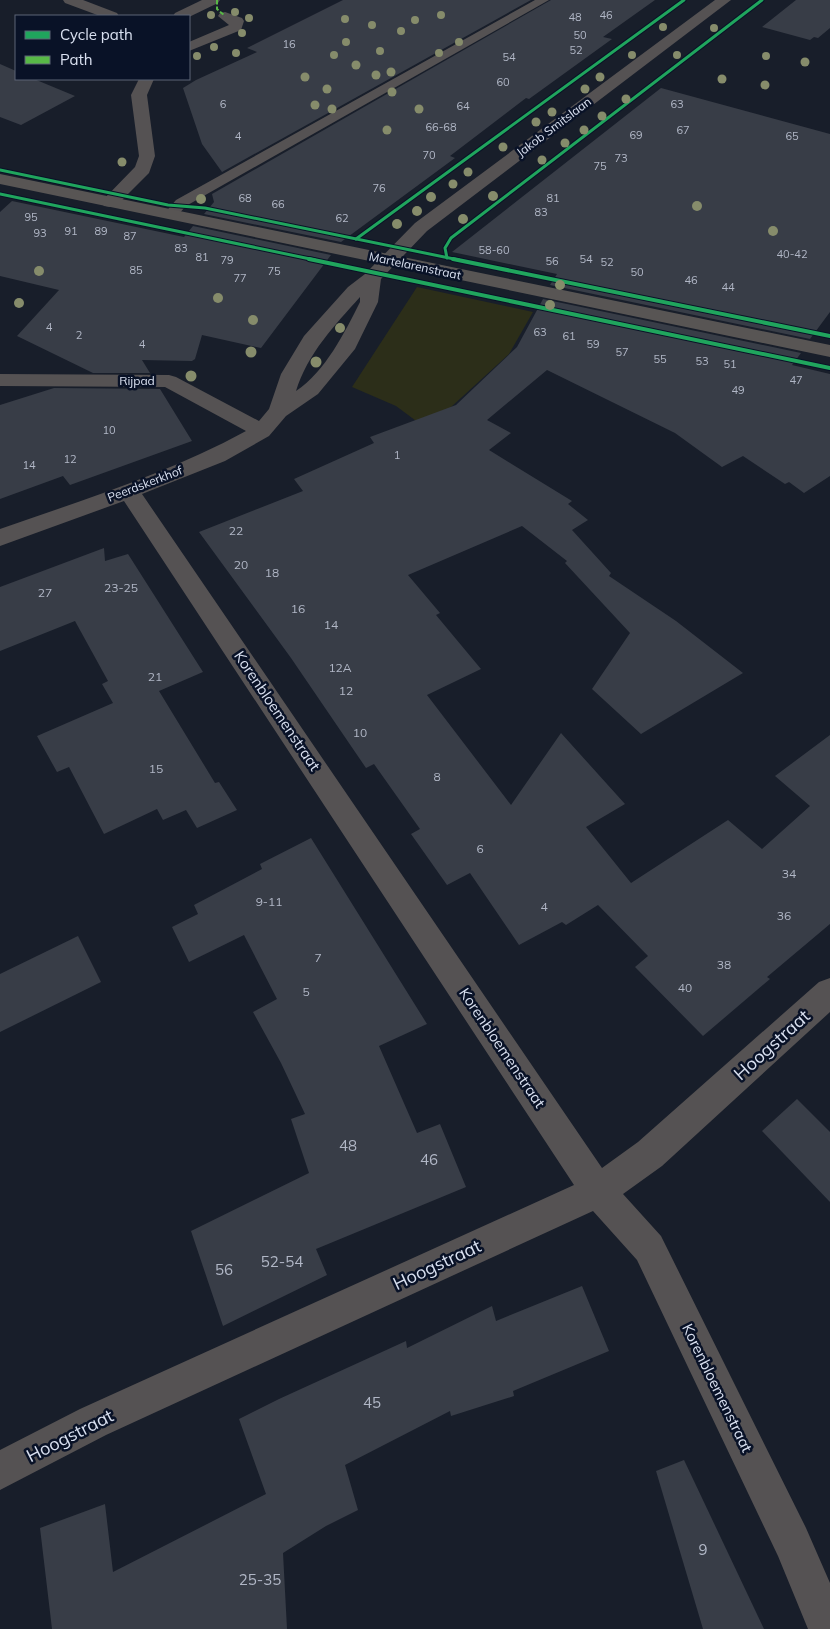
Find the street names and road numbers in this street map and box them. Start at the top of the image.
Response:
street label: Jakob Smitslaan [513,94,594,160]
street label: Martelarenstraat [368,248,463,283]
street label: Rijpad [119,373,155,388]
street label: Peerdskerkhof [105,462,185,505]
street label: Korenbloemenstraat [230,647,325,774]
street label: Korenbloemenstraat [455,984,550,1111]
street label: Hoogstraat [729,1004,815,1085]
street label: Hoogstraat [389,1234,485,1295]
street label: Korenbloemenstraat [678,1320,757,1455]
street label: Hoogstraat [22,1404,117,1467]

